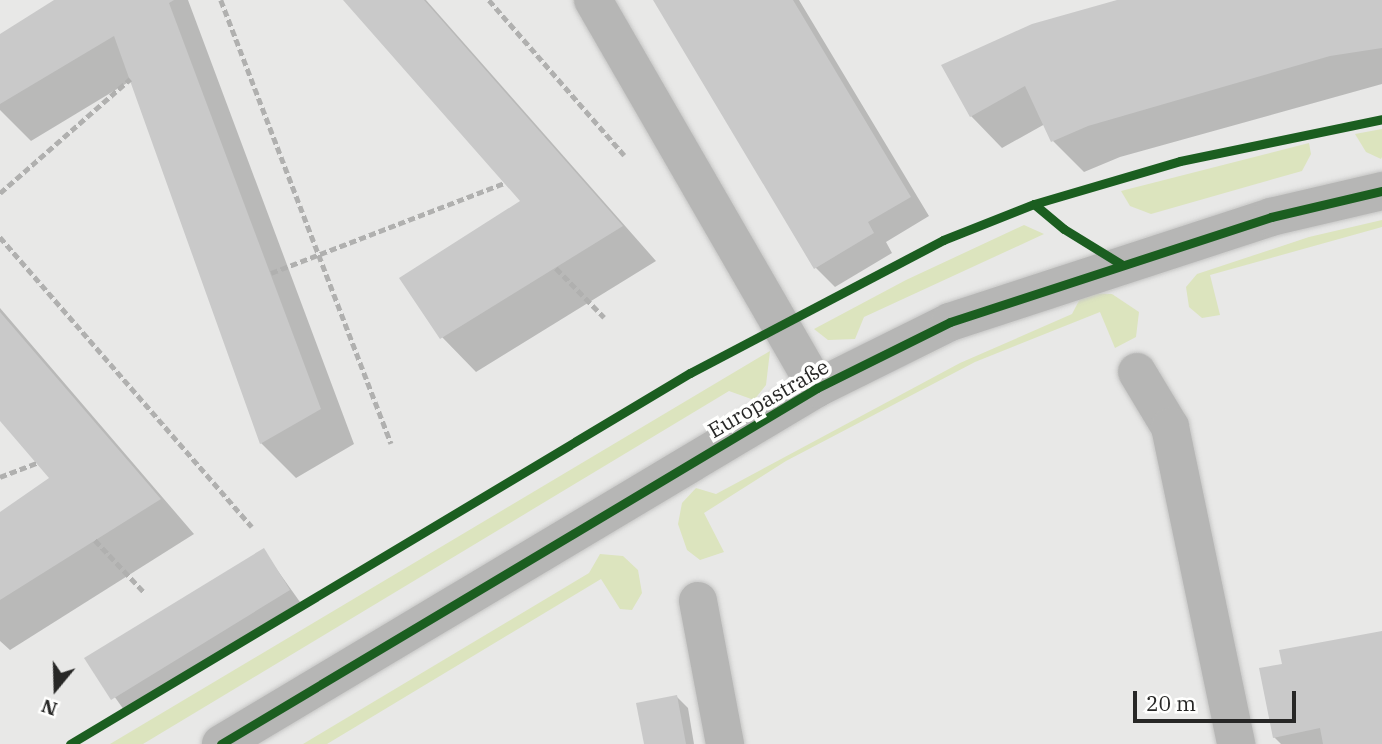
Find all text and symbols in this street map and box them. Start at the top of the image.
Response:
street label: Europastraße [703,353,833,443]
north arrow [21,653,91,723]
scale bar [1137,678,1300,722]
text: 20 m [1146,689,1196,717]
text: N [38,694,60,722]

